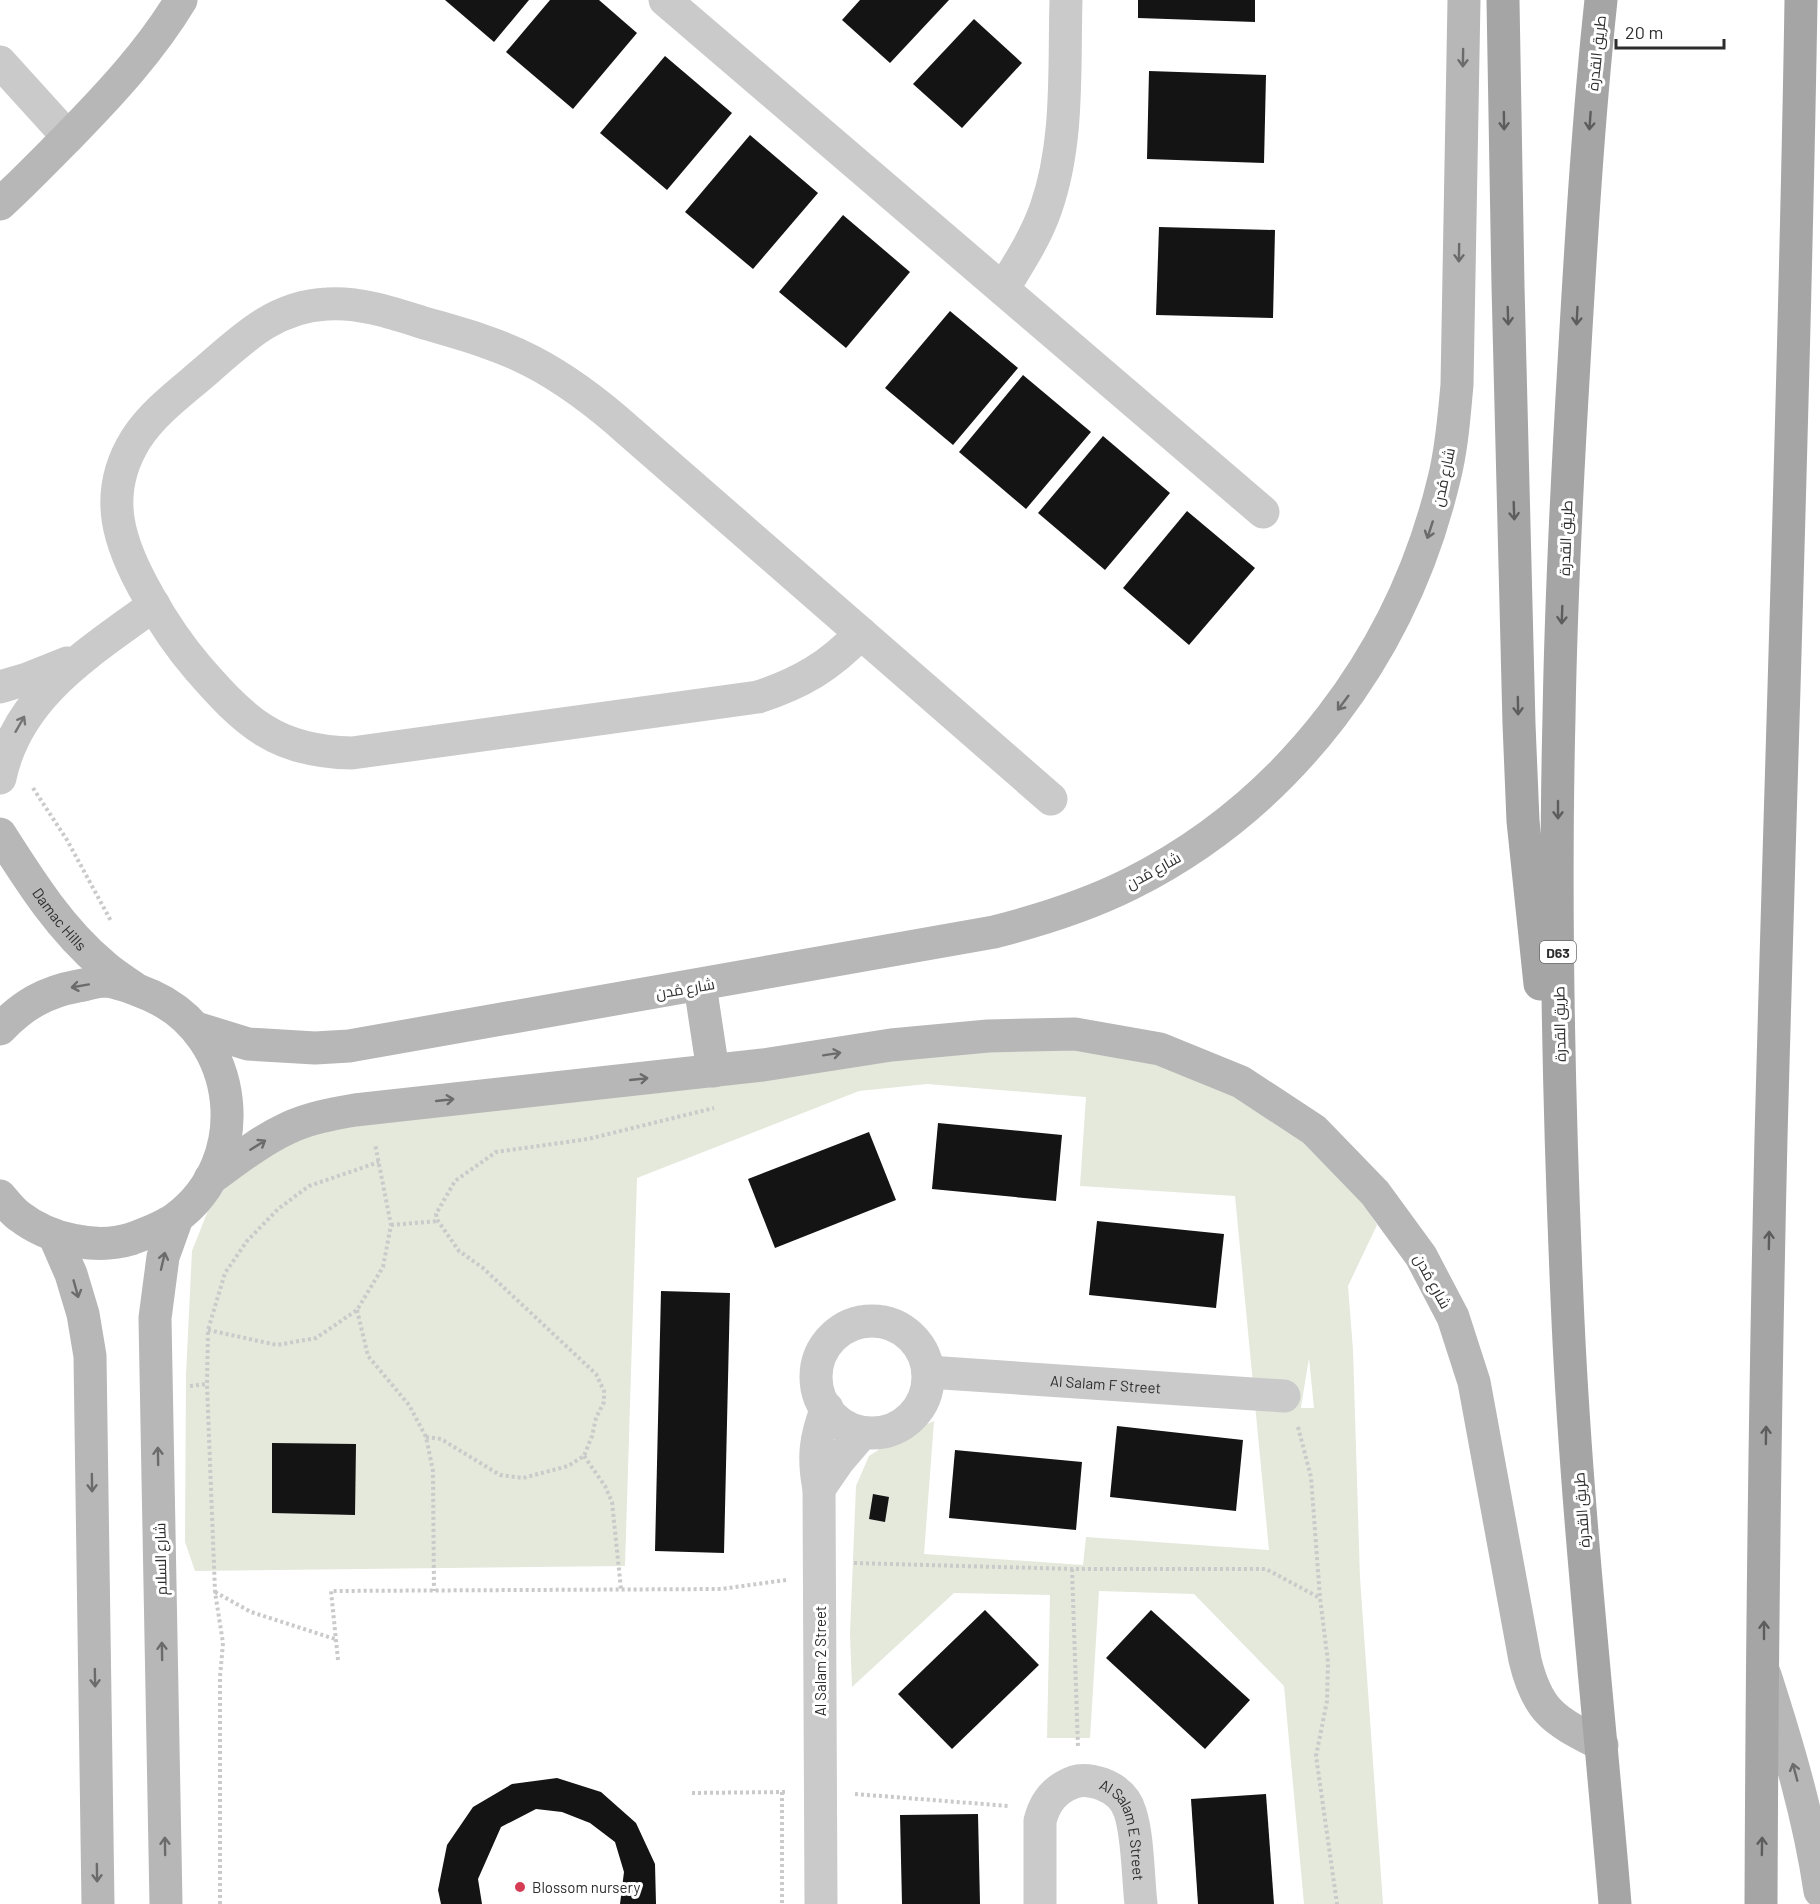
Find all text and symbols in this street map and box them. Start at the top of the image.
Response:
scale bar [1616,12,1724,50]
street label: طريق القدرة [1583,14,1611,92]
text: 20 m [1625,21,1663,43]
one-way arrow [1457,48,1469,68]
one-way arrow [1584,110,1595,130]
one-way arrow [1499,111,1510,131]
one-way arrow [1453,243,1465,263]
one-way arrow [1571,305,1582,325]
one-way arrow [1503,306,1514,326]
street label: شارع مُدن [1428,446,1461,509]
street label: طريق القدرة [1555,500,1577,576]
one-way arrow [1508,501,1520,521]
one-way arrow [1424,520,1435,539]
one-way arrow [1556,605,1568,625]
one-way arrow [1337,695,1350,711]
one-way arrow [1513,696,1524,716]
one-way arrow [15,716,27,733]
one-way arrow [1552,800,1564,820]
street label: شارع مُدن [1123,848,1185,895]
street label: Damac Hills [29,884,91,954]
road number: D63 [1540,941,1576,963]
street label: شارع مُدن [654,974,716,1005]
one-way arrow [71,981,91,992]
street label: طريق القدرة [1549,986,1571,1062]
one-way arrow [822,1049,842,1060]
one-way arrow [628,1073,648,1084]
one-way arrow [435,1094,454,1105]
one-way arrow [249,1139,266,1151]
one-way arrow [1764,1230,1775,1250]
street label: شارع مُدن [1408,1251,1455,1313]
one-way arrow [158,1252,169,1271]
one-way arrow [70,1279,82,1298]
street label: Al Salam F Street [1050,1371,1162,1397]
one-way arrow [1760,1425,1771,1445]
one-way arrow [153,1446,164,1466]
street label: طريق القدرة [1569,1471,1595,1548]
one-way arrow [86,1472,98,1492]
street label: شارع السلام [150,1523,173,1595]
street label: Al Salam 2 Street [811,1606,829,1716]
one-way arrow [1758,1620,1770,1640]
one-way arrow [156,1641,168,1661]
one-way arrow [89,1667,100,1687]
one-way arrow [1788,1763,1800,1782]
street label: Al Salam E Street [1097,1775,1148,1881]
one-way arrow [160,1836,171,1856]
one-way arrow [1756,1836,1768,1856]
one-way arrow [92,1862,103,1882]
place label: Blossom nursery [532,1878,640,1896]
marker: Blossom nursery [513,1880,527,1894]

